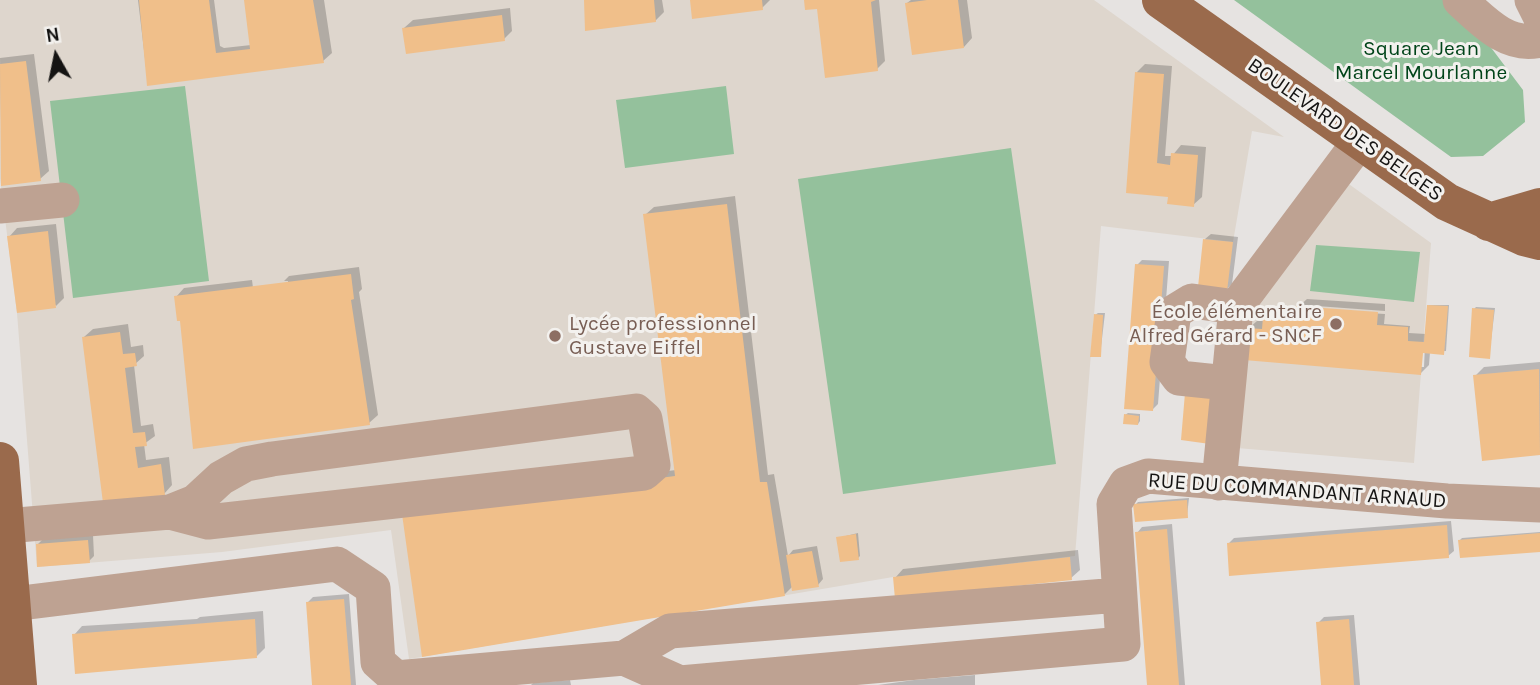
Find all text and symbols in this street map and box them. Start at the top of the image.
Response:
north arrow [21,21,91,91]
text: N [44,23,61,47]
park label: Square Jean Marcel Mourlanne [1335,36,1507,86]
street label: BOULEVARD DES BELGES [1242,53,1448,207]
place label: École élémentaire Alfred Gérard - SNCF [1129,299,1322,349]
place label: Lycée professionnel Gustave Eiffel [569,311,757,361]
marker: École élémentaire Alfred Gérard - SNCF [1328,316,1344,332]
marker: Lycée professionnel Gustave Eiffel [547,328,563,344]
street label: RUE DU COMMANDANT ARNAUD [1147,468,1447,514]

